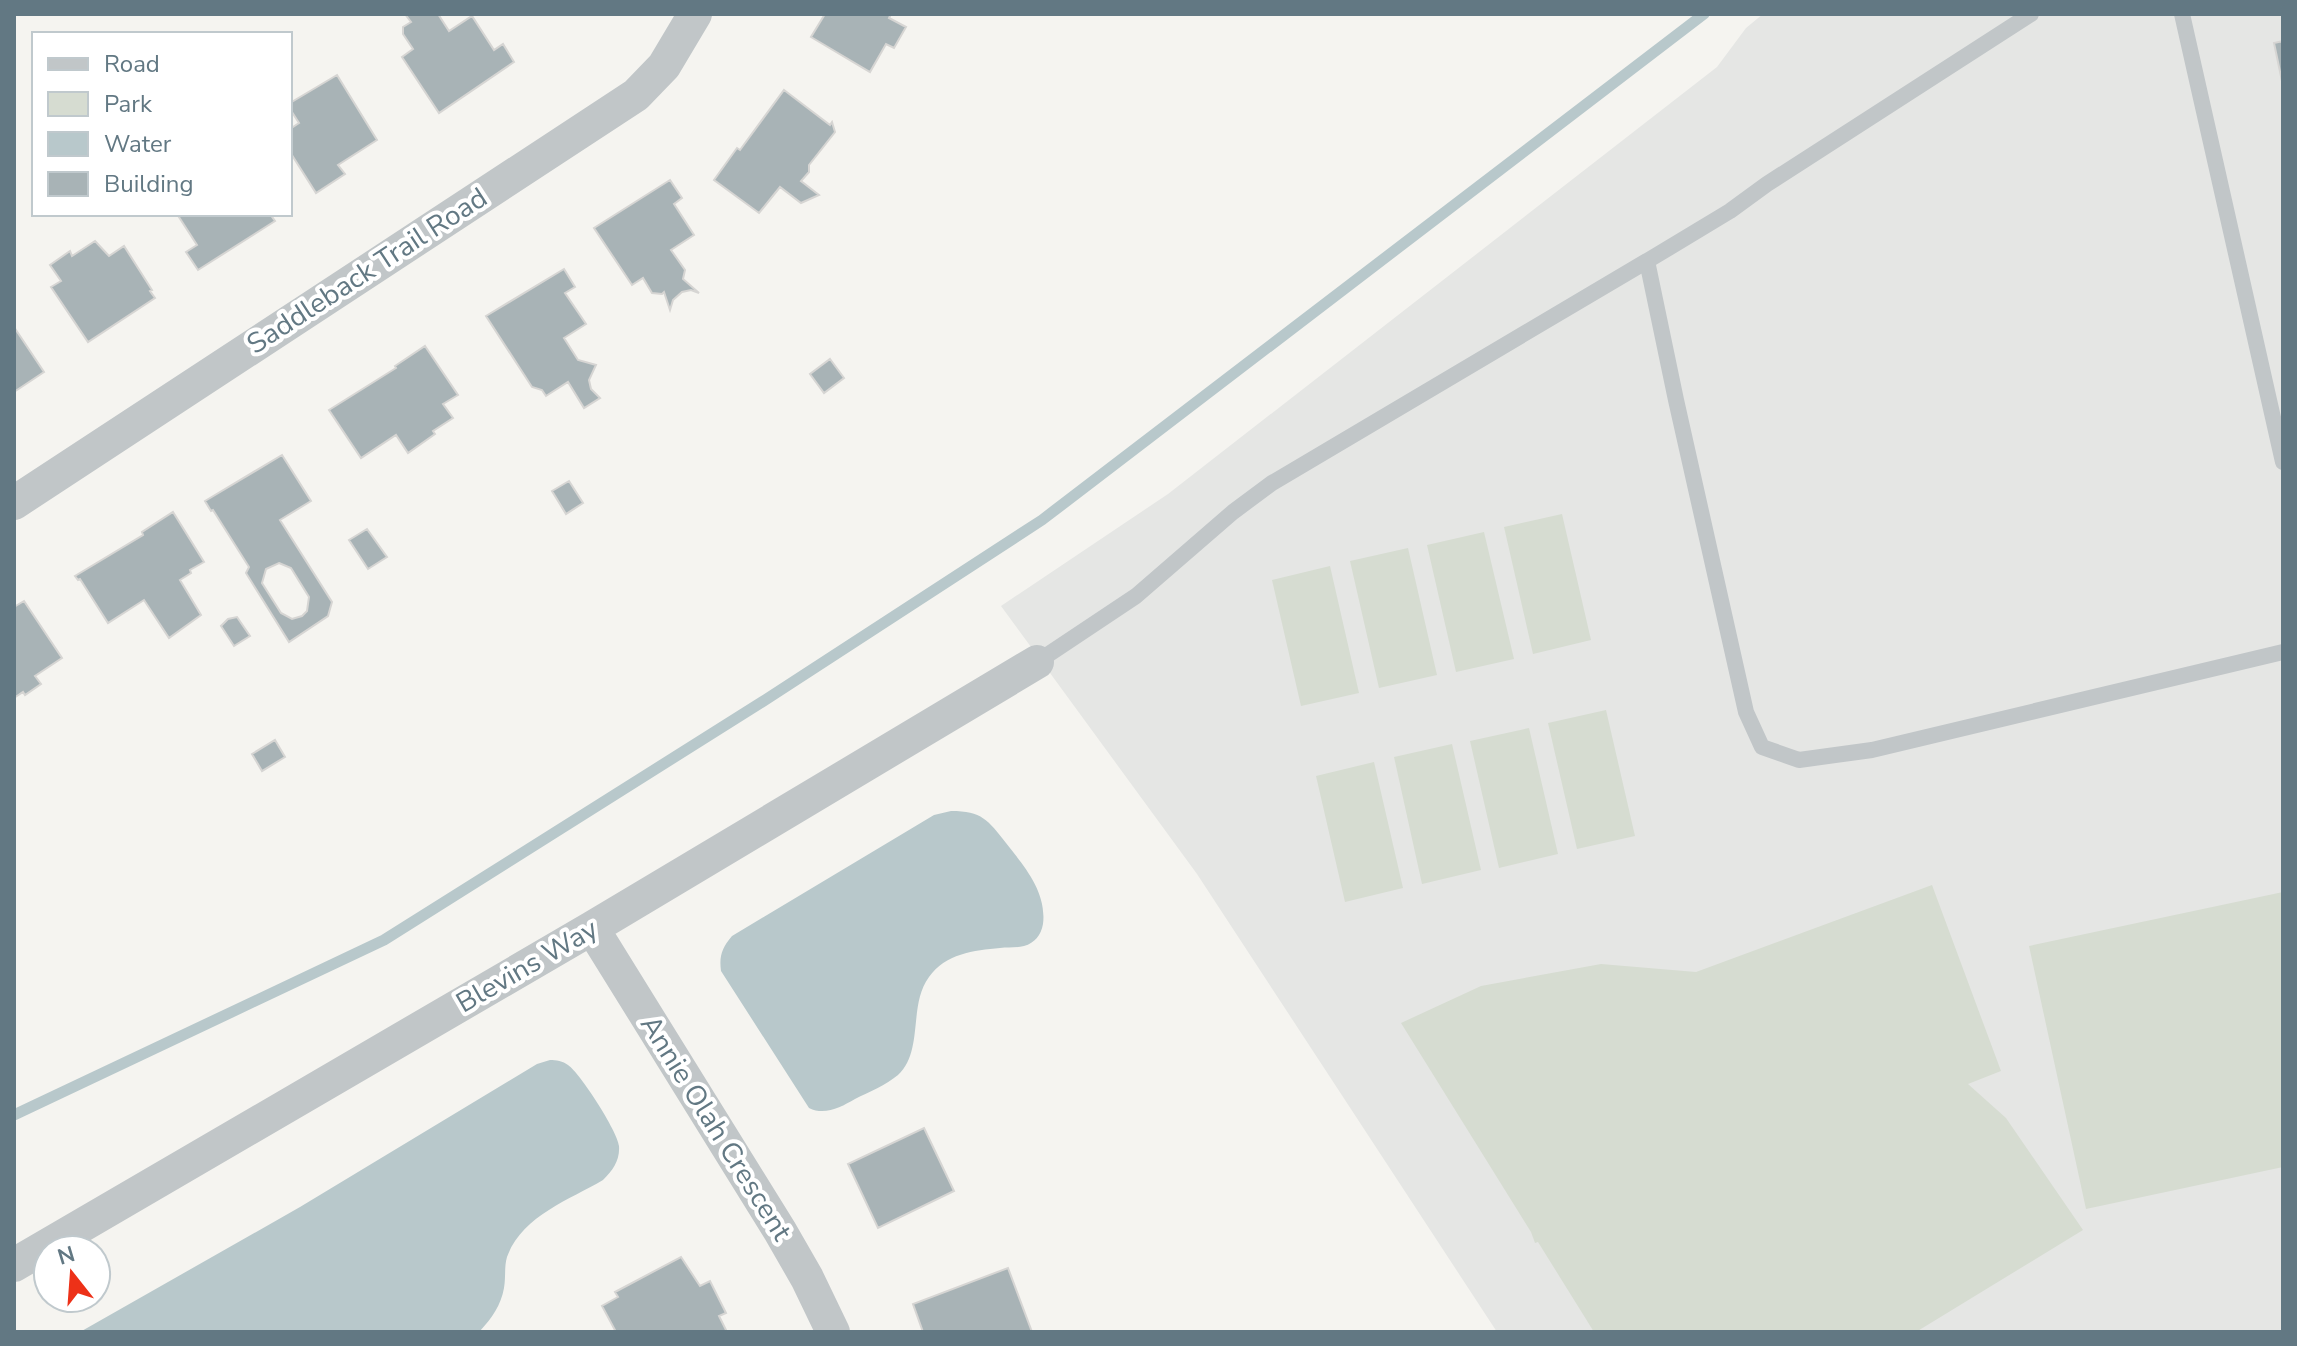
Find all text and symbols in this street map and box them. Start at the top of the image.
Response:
legend [32,32,292,216]
text: Road [104,48,160,80]
text: Park [104,88,153,120]
text: Water [104,128,172,160]
text: Building [104,168,194,200]
street label: Saddleback Trail Road [239,179,495,363]
street label: Blevins Way [449,910,605,1022]
street label: Annie Olah Crescent [631,1008,801,1248]
north arrow [32,1234,112,1314]
text: N [54,1239,79,1273]

